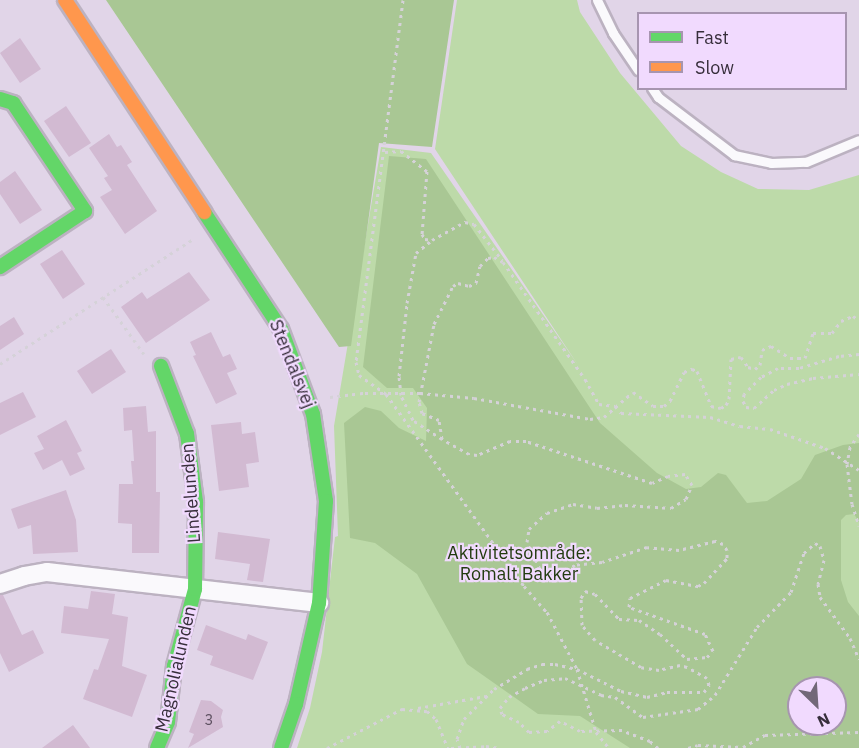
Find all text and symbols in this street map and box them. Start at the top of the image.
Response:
legend [637,12,847,90]
text: Fast [695,26,729,49]
text: Slow [695,56,734,79]
street label: Stendalsvej [264,317,320,411]
street label: Lindelunden [177,442,205,544]
park label: Aktivitetsområde: Romalt Bakker [447,543,591,586]
street label: Magnolialunden [151,604,201,734]
north arrow [787,676,847,736]
text: N [814,709,833,732]
house number: 3 [205,711,213,729]

